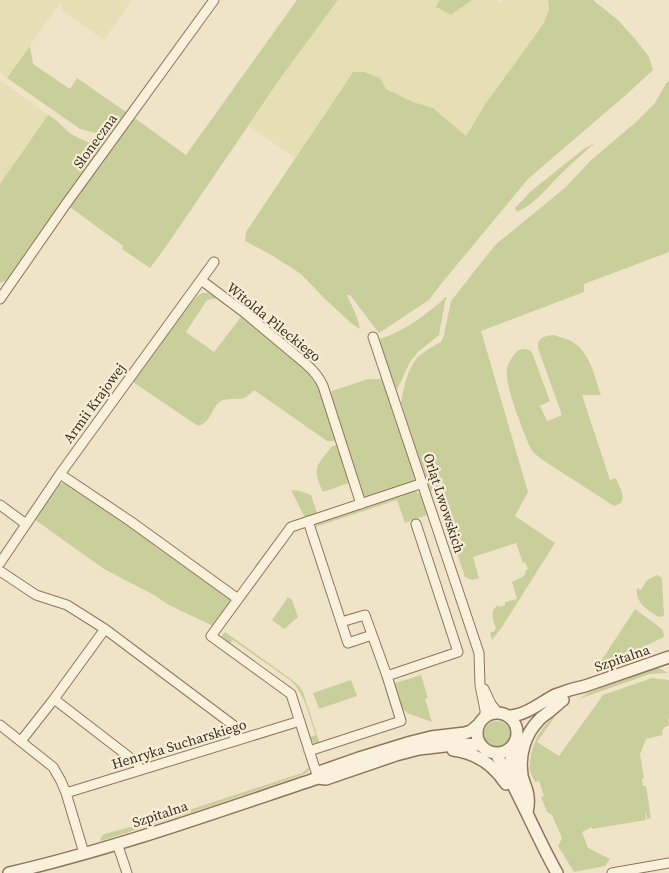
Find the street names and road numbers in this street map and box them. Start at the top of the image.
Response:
street label: Słoneczna [68,109,122,173]
street label: Witolda Pileckiego [223,278,326,367]
street label: Armii Krajowej [58,359,130,447]
street label: Orląt Lwowskich [418,450,470,556]
street label: Szpitalna [592,639,653,677]
street label: Henryka Sucharskiego [109,714,249,774]
street label: Szpitalna [130,795,191,832]

